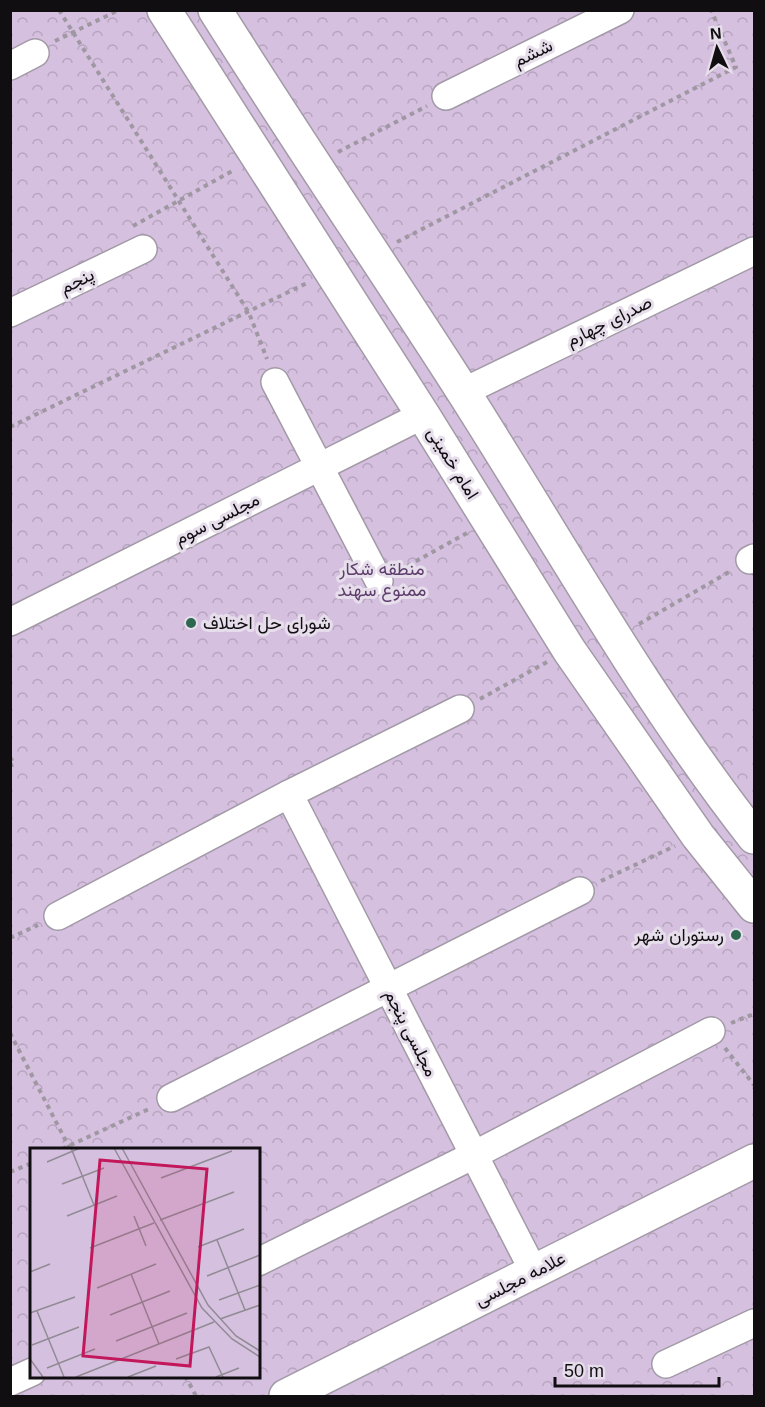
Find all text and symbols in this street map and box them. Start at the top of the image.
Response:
north arrow [687,18,747,78]
text: N [709,25,722,43]
street label: ششم [510,35,557,73]
street label: پنجم [57,264,98,300]
street label: صدرای چهارم [563,292,656,352]
street label: امام خمینی [421,423,483,504]
street label: مجلسی سوم [171,489,264,551]
park label: منطقه شکار ممنوع سهند [338,559,426,602]
place label: شورای حل اختلاف [203,613,331,634]
marker: شورای حل اختلاف [184,616,198,630]
place label: رستوران شهر [633,925,724,946]
marker: رستوران شهر [729,928,743,942]
street label: مجلسی پنجم [379,986,441,1081]
inset map [30,1148,260,1377]
street label: علامه مجلسی [472,1248,569,1311]
scale bar [555,1350,718,1388]
text: 50 m [564,1361,604,1381]

